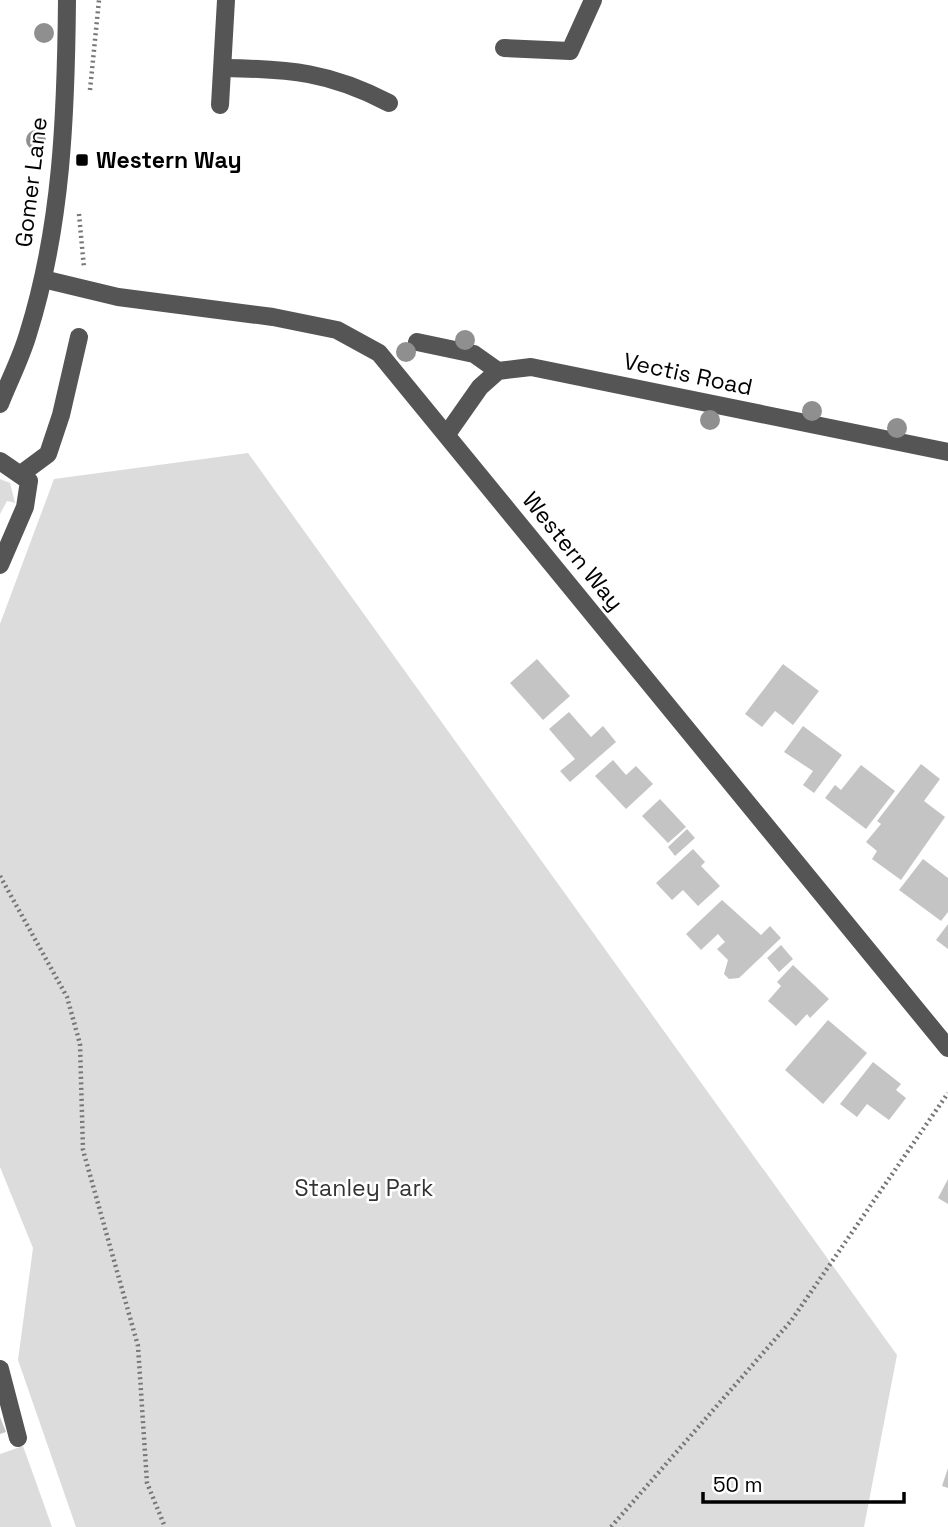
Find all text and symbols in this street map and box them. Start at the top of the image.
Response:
street label: Gomer Lane [8,115,54,249]
place label: Western Way [96,145,242,175]
marker: Western Way [74,152,90,168]
street label: Vectis Road [621,346,755,402]
street label: Western Way [516,485,630,617]
park label: Stanley Park [294,1173,434,1203]
scale bar [703,1460,904,1504]
text: 50 m [713,1471,763,1498]

